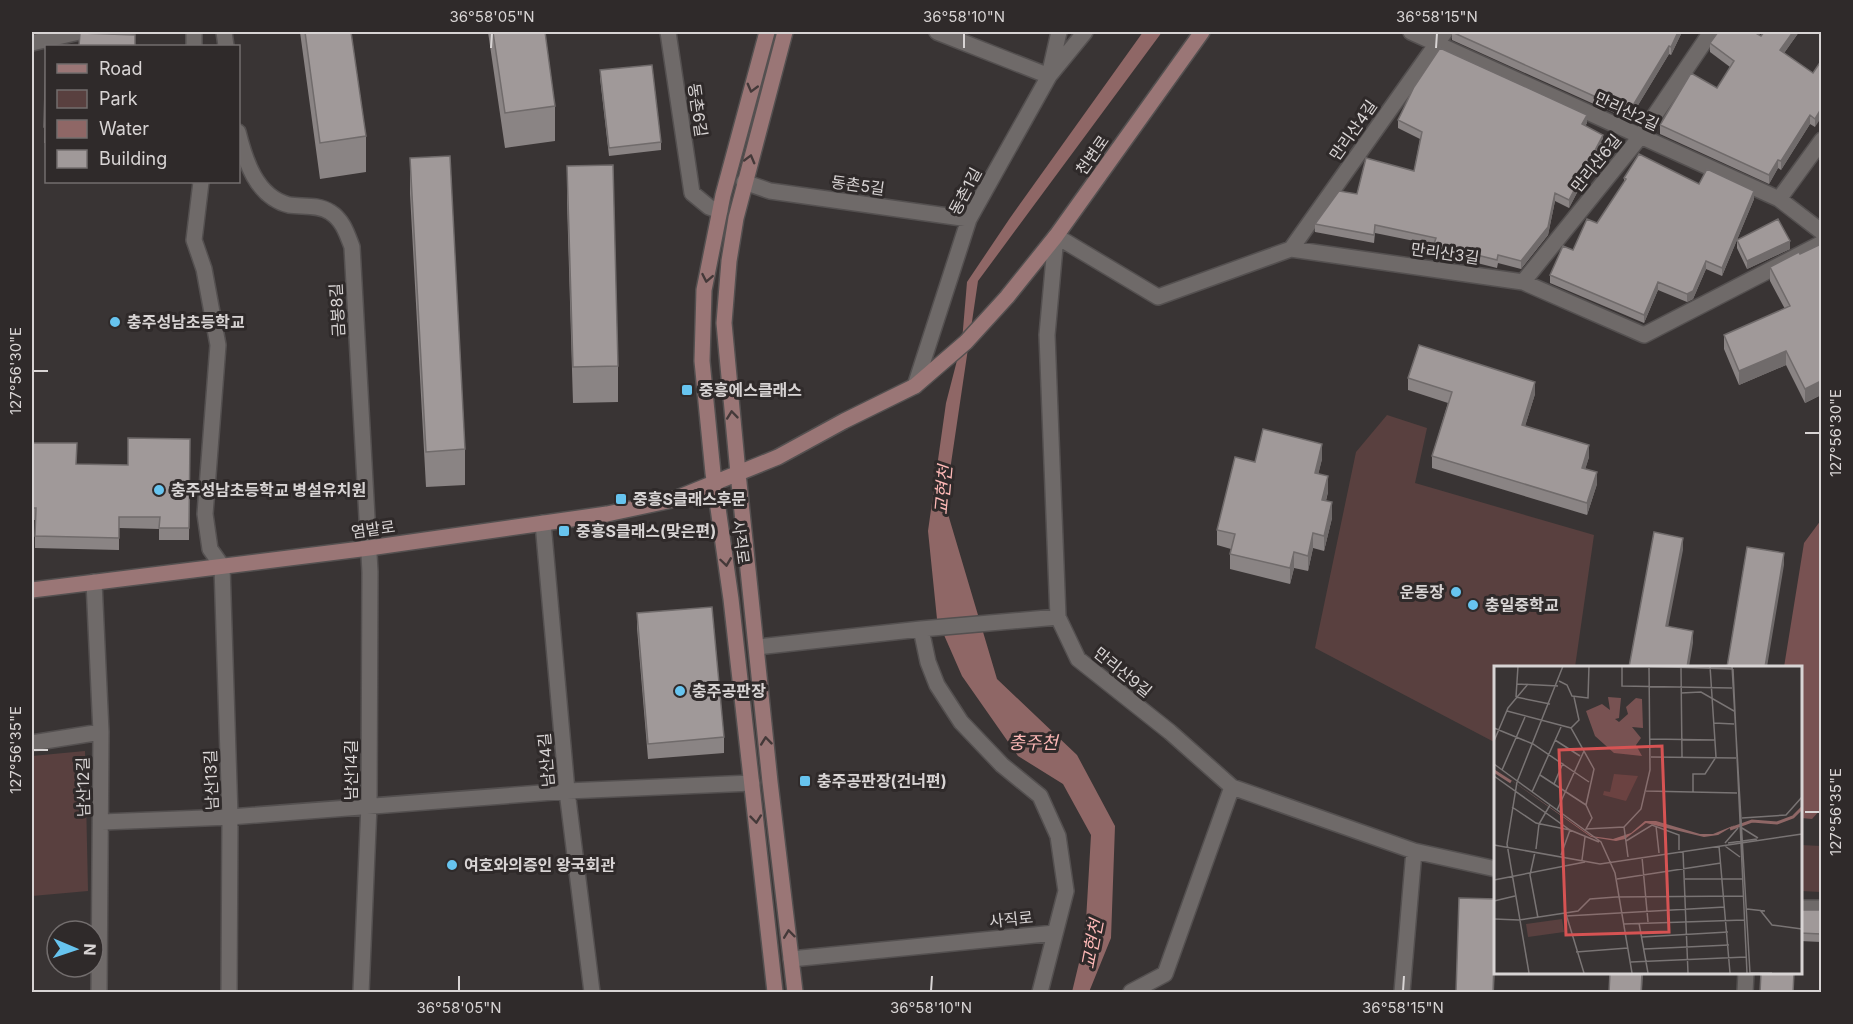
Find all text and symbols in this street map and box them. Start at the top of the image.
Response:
text: 36°58'05"N [449,7,535,26]
text: 36°58'10"N [923,7,1005,26]
text: 36°58'15"N [1396,7,1478,26]
legend [45,45,240,183]
text: Road [99,58,142,79]
street label: 동촌6길 [684,82,712,138]
one-way arrow [747,82,759,93]
street label: 만리산2길 [1592,87,1662,135]
text: Park [99,88,138,109]
street label: 만리산4길 [1325,96,1381,164]
text: Water [99,118,149,139]
street label: 만리산6길 [1567,130,1625,196]
street label: 천변로 [1071,131,1113,179]
text: Building [99,148,167,169]
one-way arrow [743,155,755,165]
street label: 동촌1길 [944,164,986,218]
street label: 동촌5길 [830,171,886,199]
street label: 만리산3길 [1410,238,1480,268]
one-way arrow [701,272,714,282]
street label: 금봉8길 [326,282,348,338]
place label: 충주성남초등학교 [127,312,245,332]
marker: 충주성남초등학교 [108,315,122,329]
text: 127°56'30"E [6,327,25,415]
place label: 중흥에스클래스 [699,380,802,400]
marker: 중흥에스클래스 [680,383,694,397]
text: 127°56'30"E [1826,389,1845,477]
one-way arrow [726,410,739,419]
water label: 교현천 [930,462,956,516]
place label: 충주성남초등학교 병설유치원 [171,480,366,500]
marker: 충주성남초등학교 병설유치원 [152,483,166,497]
place label: 중흥S클래스후문 [633,489,747,509]
marker: 중흥S클래스후문 [614,492,628,506]
street label: 염밭로 [350,516,397,542]
street label: 사직로 [728,519,754,566]
place label: 중흥S클래스(맞은편) [576,521,716,541]
marker: 중흥S클래스(맞은편) [557,524,571,538]
one-way arrow [720,558,732,567]
place label: 운동장 [1400,582,1444,602]
marker: 운동장 [1449,585,1463,599]
place label: 충일중학교 [1485,595,1559,615]
marker: 충일중학교 [1466,598,1480,612]
street label: 만리산9길 [1090,643,1156,701]
inset map [1494,666,1802,973]
place label: 충주공판장 [692,681,766,701]
marker: 충주공판장 [673,684,687,698]
text: 127°56'35"E [6,706,25,794]
street label: 남산4길 [534,732,558,788]
water label: 충주천 [1008,732,1060,753]
one-way arrow [760,736,773,745]
street label: 남산14길 [341,739,361,801]
street label: 남산13길 [200,749,222,811]
street label: 남산12길 [72,757,94,817]
text: 127°56'35"E [1826,768,1845,856]
place label: 충주공판장(건너편) [817,771,947,791]
marker: 충주공판장(건너편) [798,774,812,788]
one-way arrow [749,814,762,823]
place label: 여호와의증인 왕국회관 [464,855,615,875]
marker: 여호와의증인 왕국회관 [445,858,459,872]
street label: 사직로 [988,907,1034,931]
water label: 교현천 [1077,915,1108,970]
north arrow [45,919,105,979]
one-way arrow [783,930,795,939]
text: N [80,943,100,956]
text: 36°58'05"N [416,998,502,1017]
text: 36°58'10"N [890,998,972,1017]
text: 36°58'15"N [1362,998,1444,1017]

